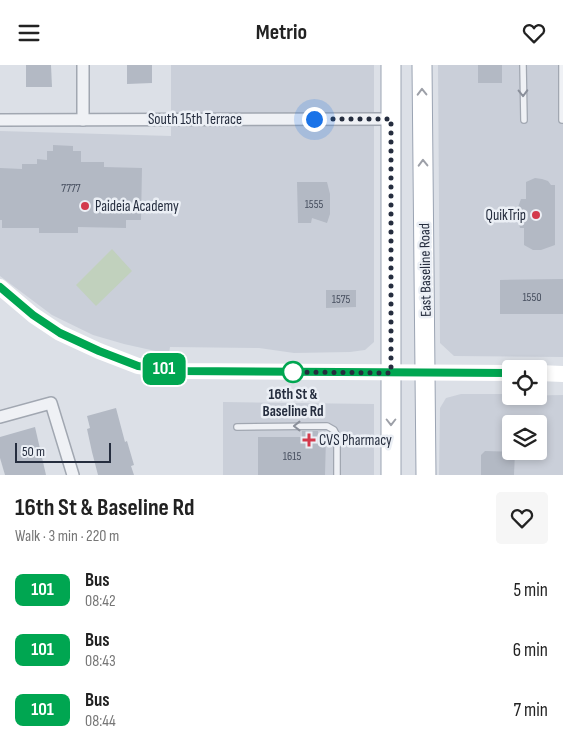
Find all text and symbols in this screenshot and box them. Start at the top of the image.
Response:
icon: menu [15,19,43,47]
text: Metrio [256,19,307,46]
icon: heart [520,19,548,47]
one-way arrow [417,88,427,96]
one-way arrow [518,89,528,97]
your location [302,107,327,132]
street label: South 15th Terrace [148,110,242,129]
one-way arrow [418,159,428,166]
house number: 7777 [61,181,81,196]
place label: Paideia Academy [95,197,179,216]
house number: 1555 [305,197,324,212]
marker: Paideia Academy [79,200,91,212]
place label: QuikTrip [486,206,526,225]
marker: QuikTrip [530,209,542,221]
street label: East Baseline Road [415,223,436,317]
house number: 1550 [522,290,542,305]
house number: 1575 [332,292,350,307]
line badge: 101 [135,353,193,385]
text: 101 [153,358,175,379]
map controls [502,360,547,460]
button: locate [502,360,547,405]
marker: 16th St & Baseline Rd [282,361,304,383]
place label: 16th St & Baseline Rd [263,385,323,421]
button: layers [502,415,547,460]
one-way arrow [386,418,396,426]
one-way arrow [293,421,300,431]
place label: CVS Pharmacy [319,431,392,450]
marker: CVS Pharmacy [303,434,315,446]
scale bar [15,440,111,463]
text: 50 m [22,443,45,460]
house number: 1615 [283,449,301,464]
button: heart [496,492,548,544]
text: 16th St & Baseline Rd [15,493,195,522]
text: Walk · 3 min · 220 m [15,527,119,546]
text: Bus [85,569,110,592]
text: 101 [31,579,54,600]
text: 5 min [513,579,548,602]
text: 08:42 [85,592,116,611]
text: Bus [85,629,110,652]
text: 101 [31,639,54,660]
text: 6 min [513,639,548,662]
text: 08:43 [85,652,116,671]
text: Bus [85,689,110,712]
text: 101 [31,699,54,720]
text: 7 min [514,699,548,722]
text: 08:44 [85,712,116,731]

